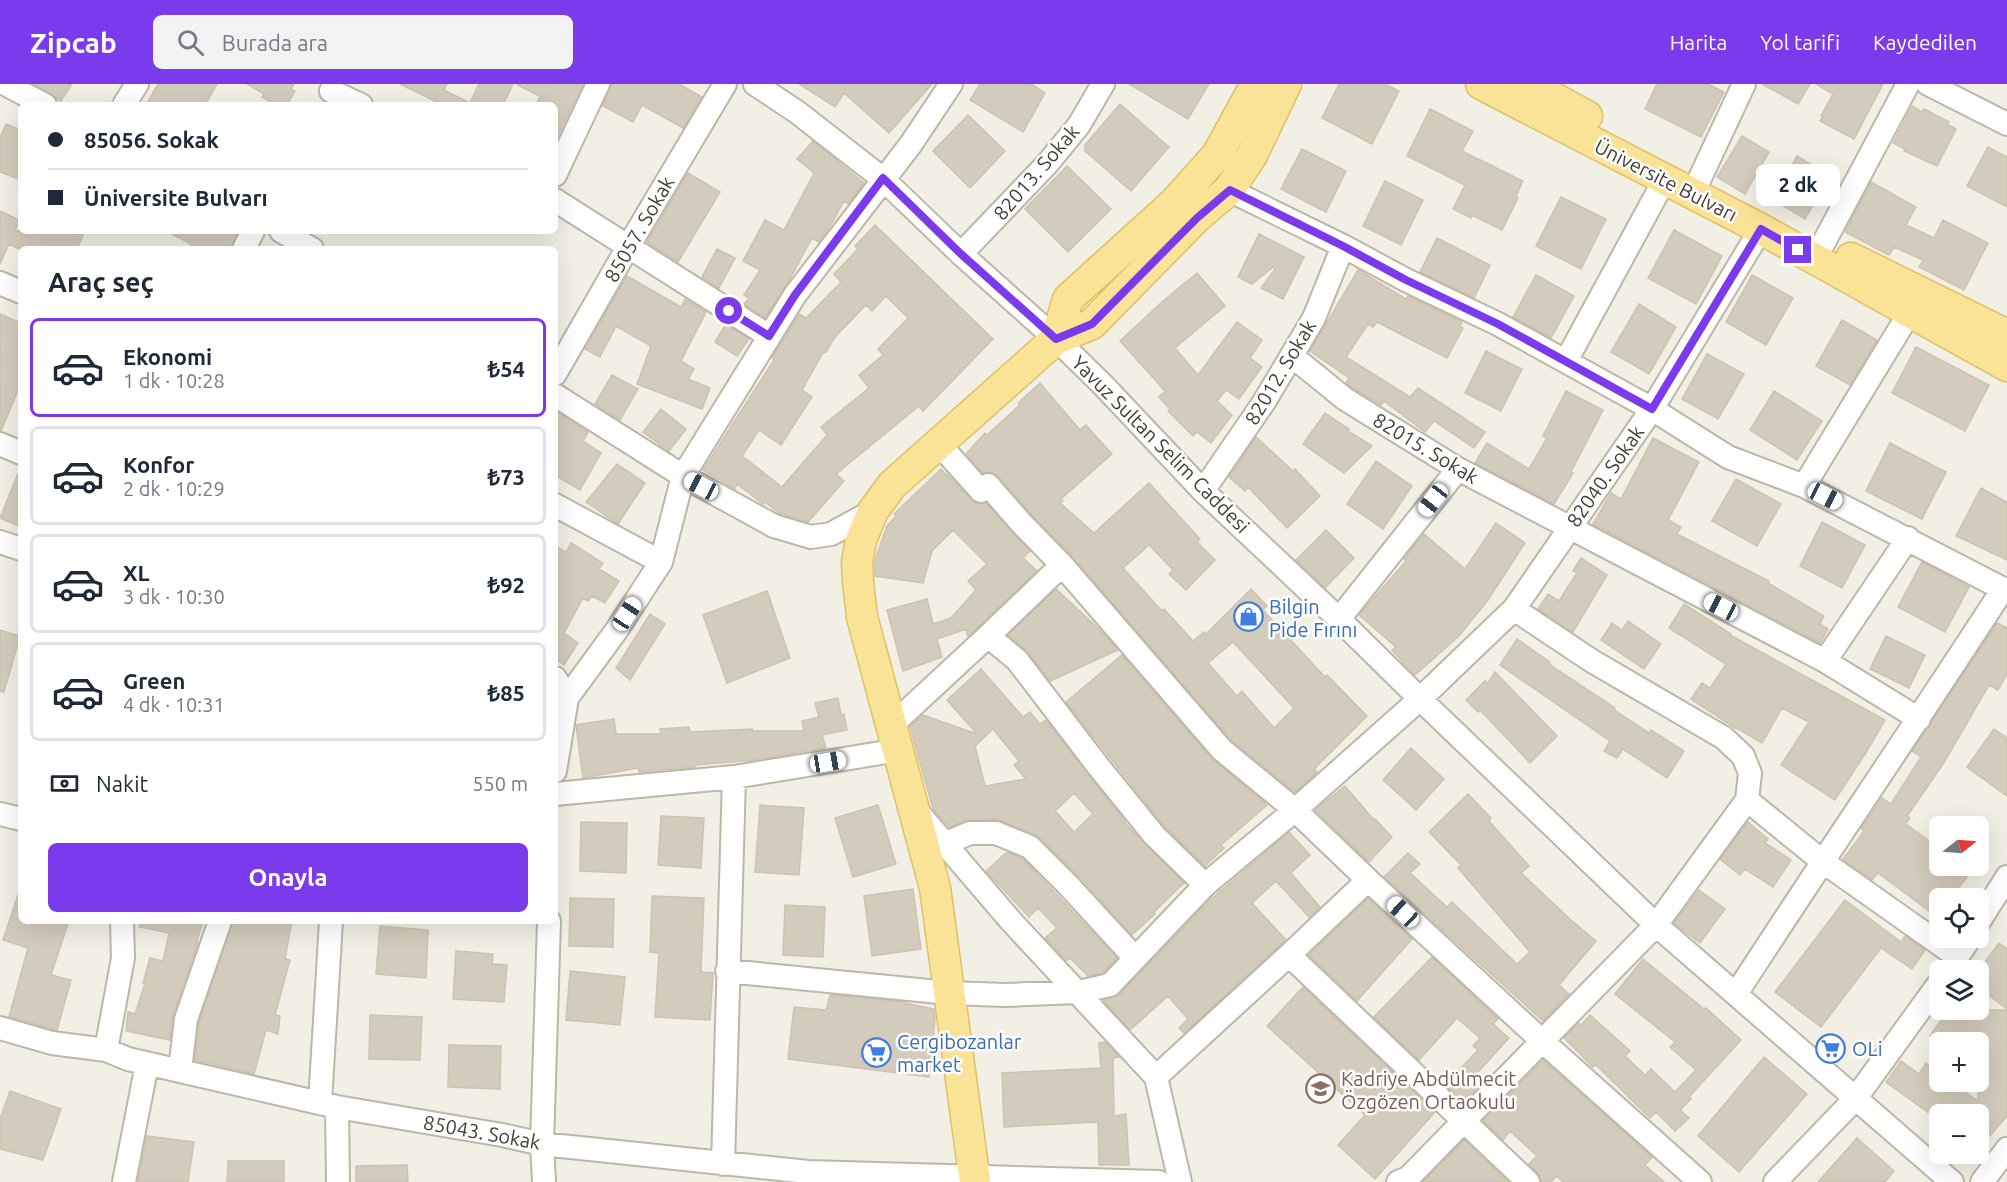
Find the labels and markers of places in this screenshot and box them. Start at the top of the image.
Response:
place label: Bilgin Pide Fırını [1269,595,1357,641]
shop icon: Bilgin Pide Fırını [1232,601,1264,633]
place label: Cergibozanlar market [897,1030,1022,1076]
supermarket icon: OLi [1815,1032,1847,1064]
supermarket icon: Cergibozanlar market [860,1036,892,1068]
place label: OLi [1852,1037,1883,1060]
place label: Kadriye Abdülmecit Özgözen Ortaokulu [1341,1067,1516,1113]
school or university icon: Kadriye Abdülmecit Özgözen Ortaokulu [1304,1073,1336,1105]

